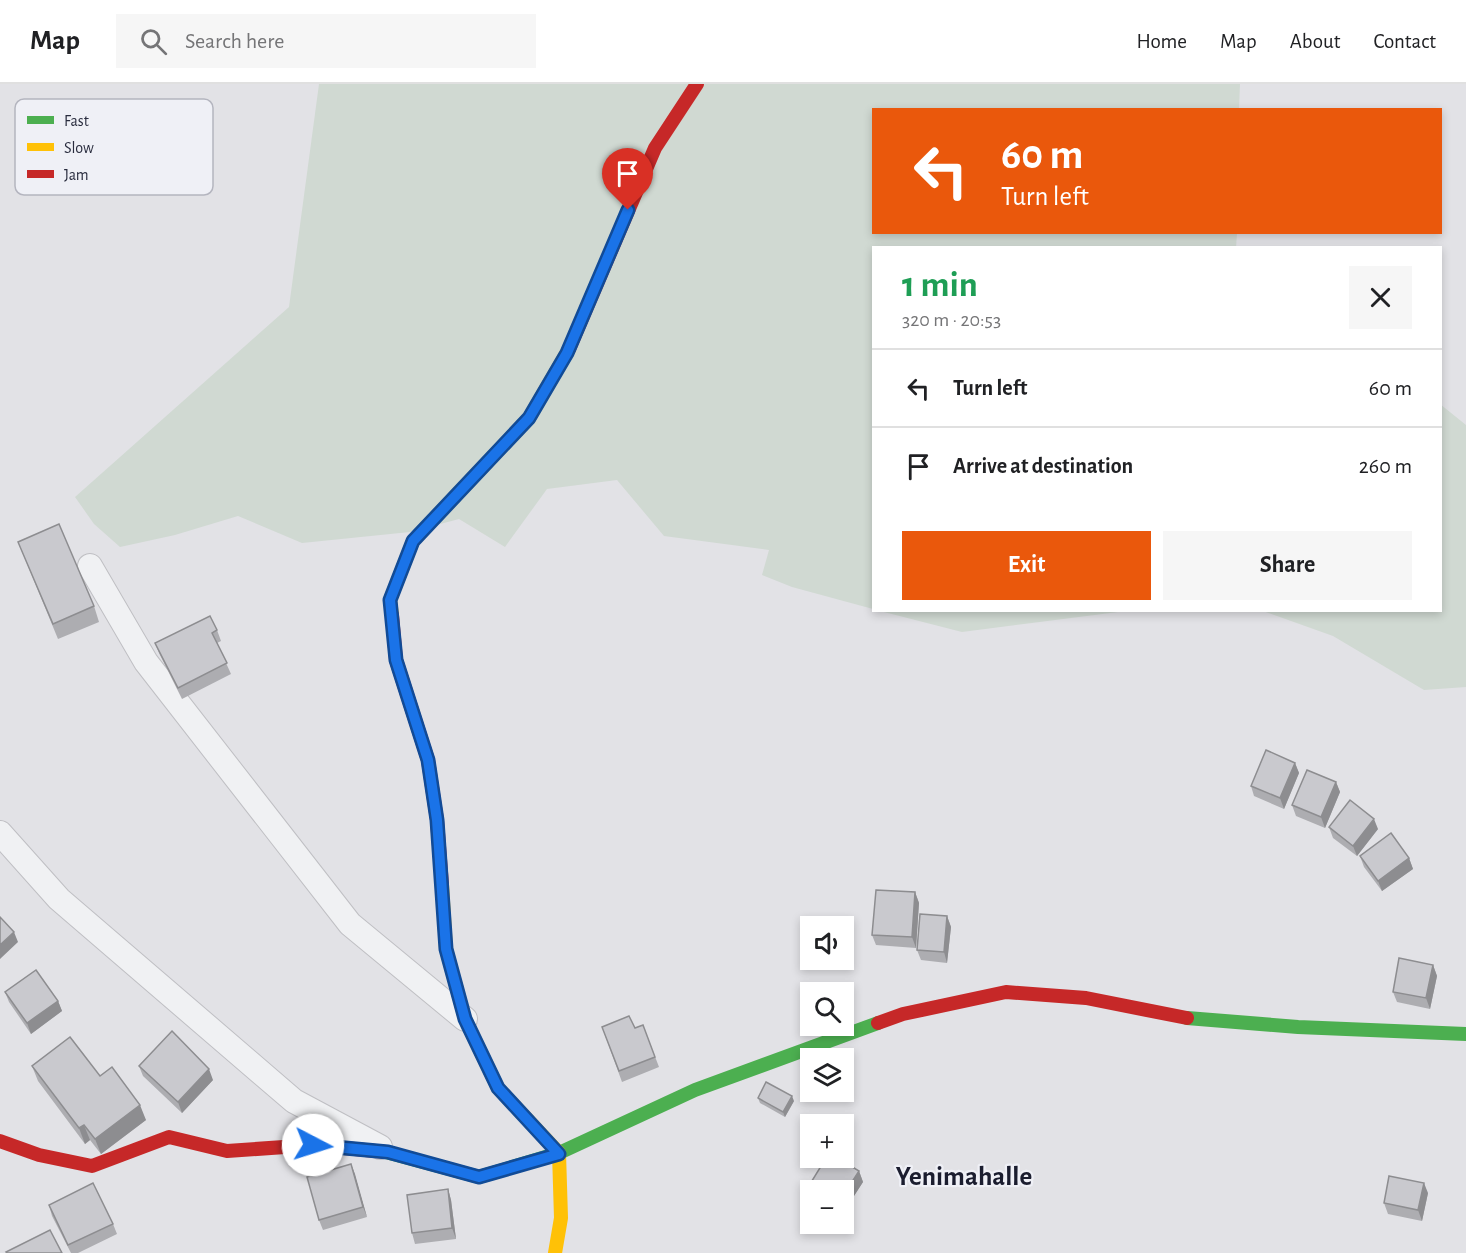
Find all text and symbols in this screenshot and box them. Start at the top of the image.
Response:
search box [116,14,536,68]
icon: search [137,25,170,58]
text: Map [30,27,80,55]
text: Search here [185,30,284,52]
text: Home [1136,31,1187,52]
text: Map [1220,31,1257,52]
text: About [1290,31,1340,52]
text: Contact [1373,31,1436,52]
legend [15,99,213,195]
text: Fast [64,113,89,129]
icon: left [902,132,980,210]
text: 60 m [1001,134,1083,176]
text: Slow [64,140,94,156]
pin [602,148,653,210]
icon: arrive [611,157,644,190]
text: Jam [64,167,89,183]
text: Turn left [1001,183,1089,210]
button: close [1349,266,1412,329]
text: 1 min [902,267,978,303]
text: 320 m · 20:53 [902,310,1001,330]
icon: left [902,372,935,405]
text: Turn left [953,377,1027,399]
text: 60 m [1369,377,1412,399]
icon: arrive [902,450,935,483]
text: Arrive at destination [953,455,1133,477]
text: 260 m [1359,455,1412,477]
button: Exit [902,531,1151,600]
button: Share [1163,531,1412,600]
map controls [800,916,854,1234]
button: sound [800,916,854,970]
button: search [800,982,854,1036]
button: layers [800,1048,854,1102]
position arrow [281,1113,345,1177]
button: + [800,1114,854,1168]
district label: Yenimahalle [896,1163,1032,1190]
button: − [800,1180,854,1234]

